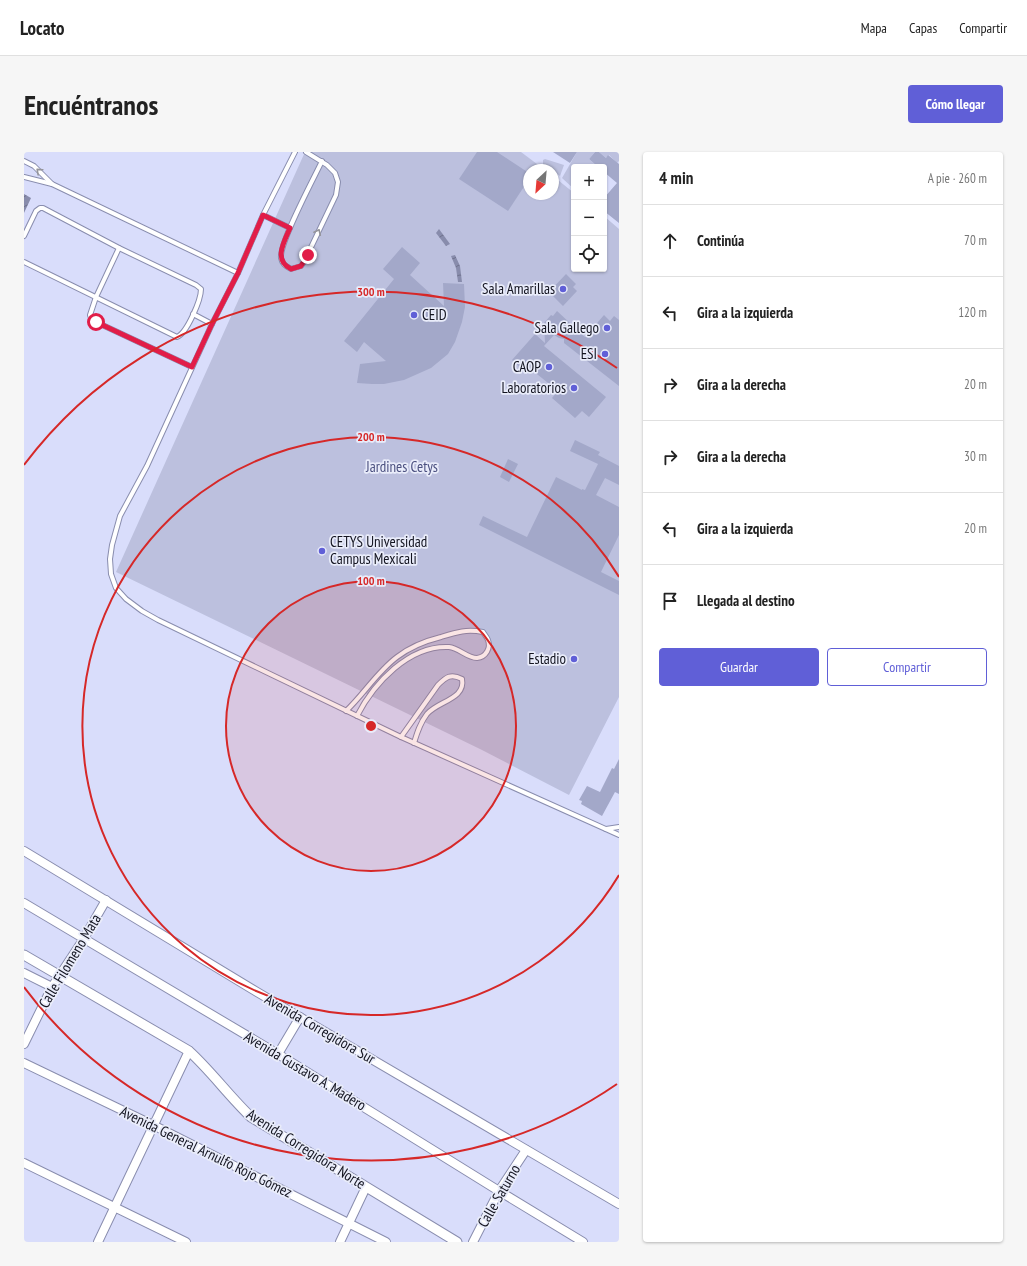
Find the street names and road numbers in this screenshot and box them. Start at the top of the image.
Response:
street label: Calle Filomeno Mata [34,910,105,1011]
street label: Avenida Corregidora Sur [262,989,380,1068]
street label: Avenida Gustavo A. Madero [241,1027,370,1115]
street label: Avenida General Arnulfo Rojo Gómez [117,1102,295,1202]
street label: Avenida Corregidora Norte [243,1104,369,1193]
street label: Calle Saturno [473,1161,524,1230]

